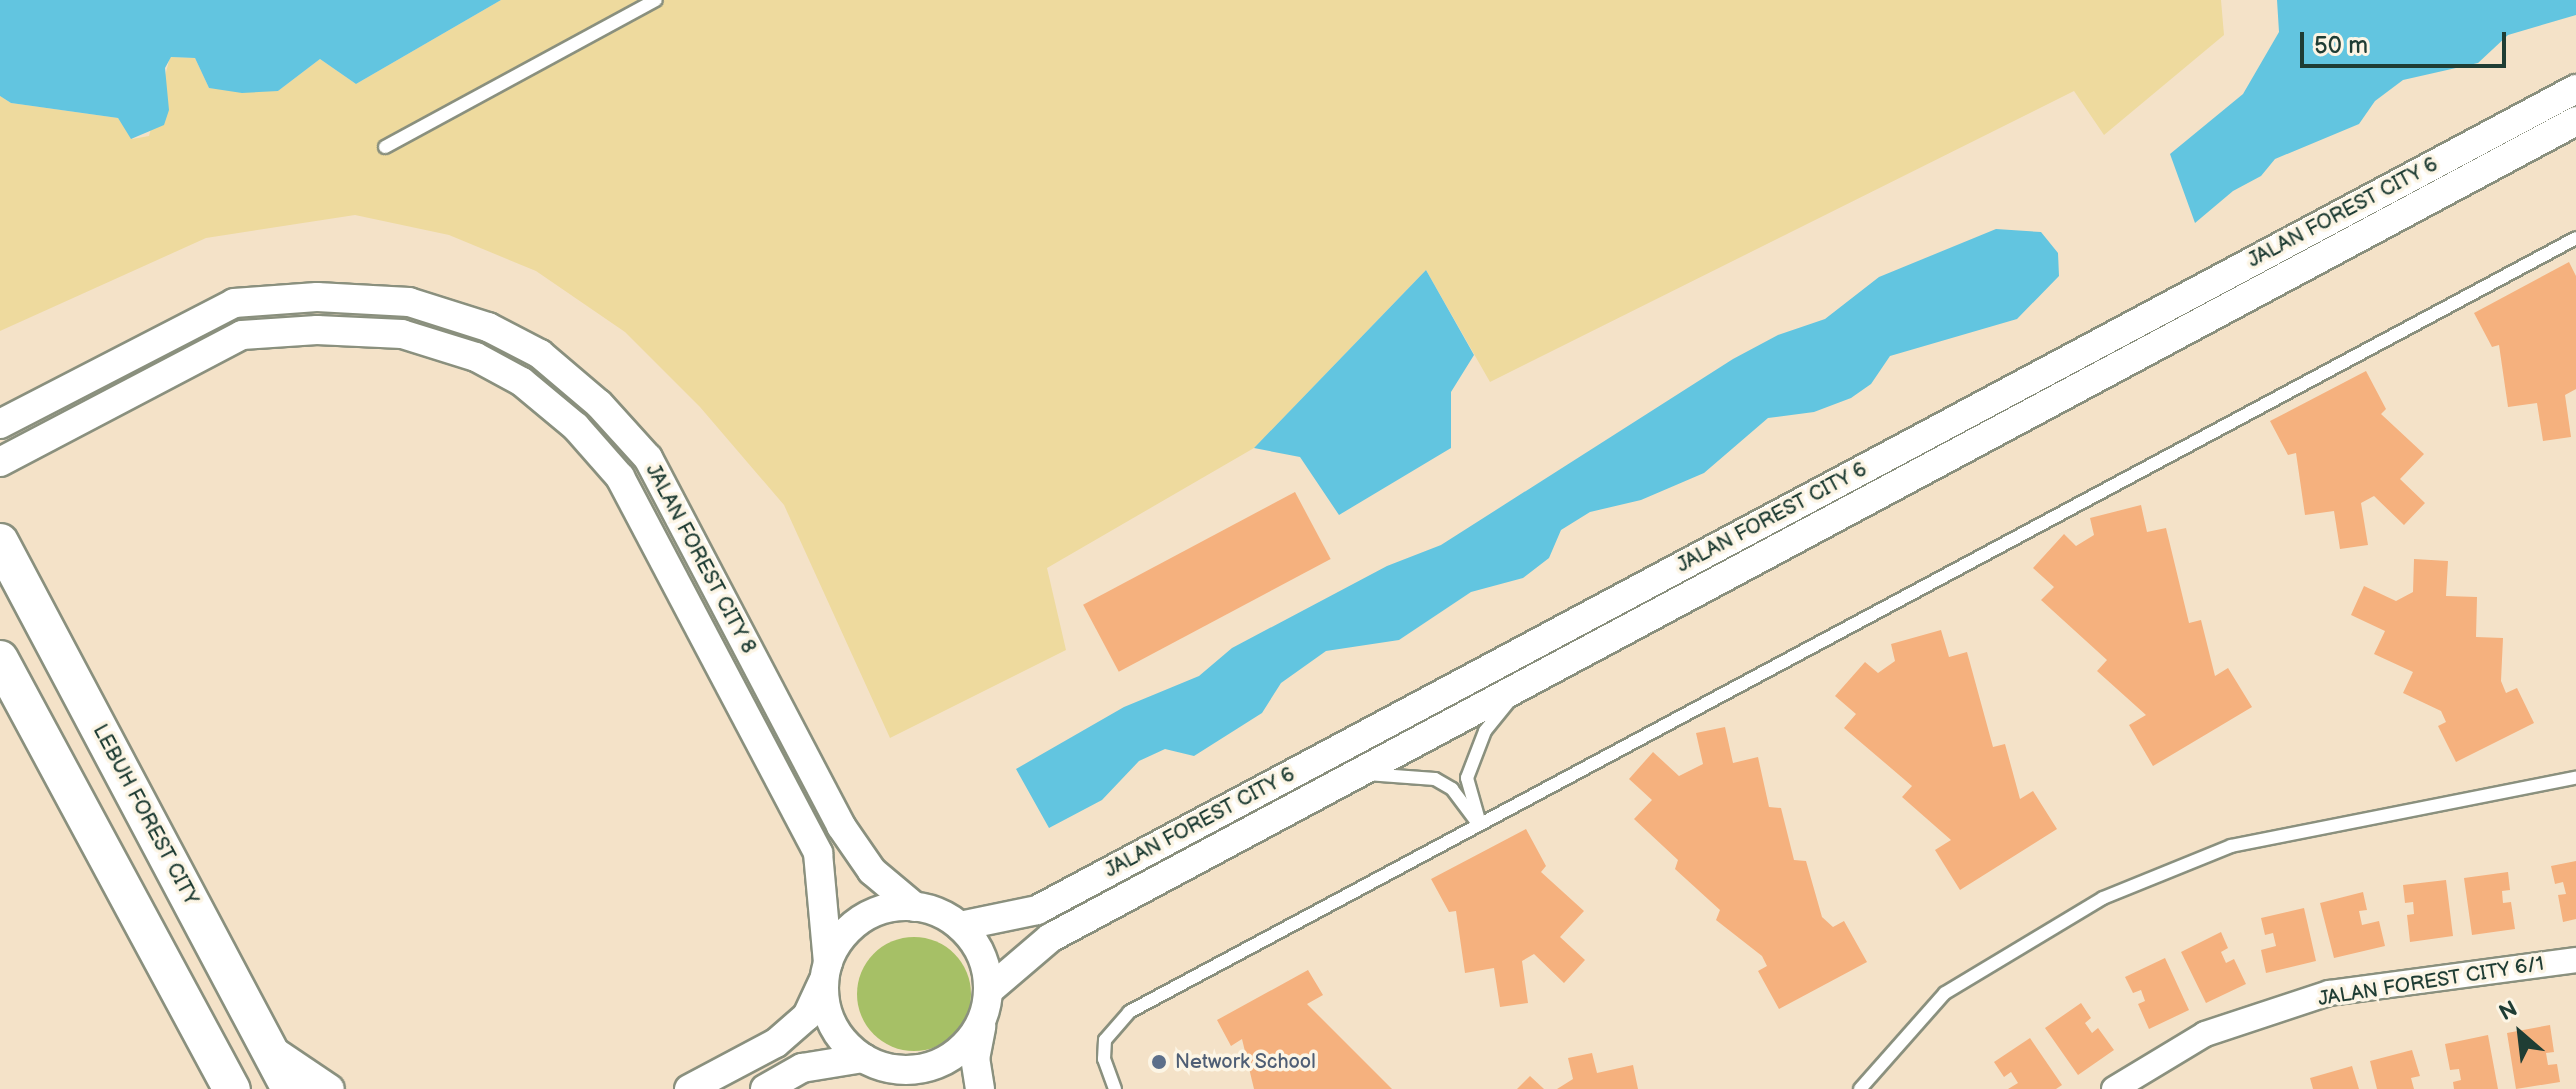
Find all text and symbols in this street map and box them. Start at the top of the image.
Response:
scale bar [2304,16,2510,66]
text: 50 m [2314,31,2368,60]
street label: JALAN FOREST CITY 6 [2244,153,2442,273]
street label: JALAN FOREST CITY 6 [1673,458,1871,578]
street label: JALAN FOREST CITY 8 [640,460,760,658]
street label: LEBUH FOREST CITY [87,721,203,909]
street label: JALAN FOREST CITY 6 [1101,763,1299,883]
street label: JALAN FOREST CITY 6/1 [2316,952,2546,1012]
north arrow [2480,993,2560,1073]
place label: Network School [1175,1050,1316,1074]
marker: Network School [1150,1053,1168,1071]

